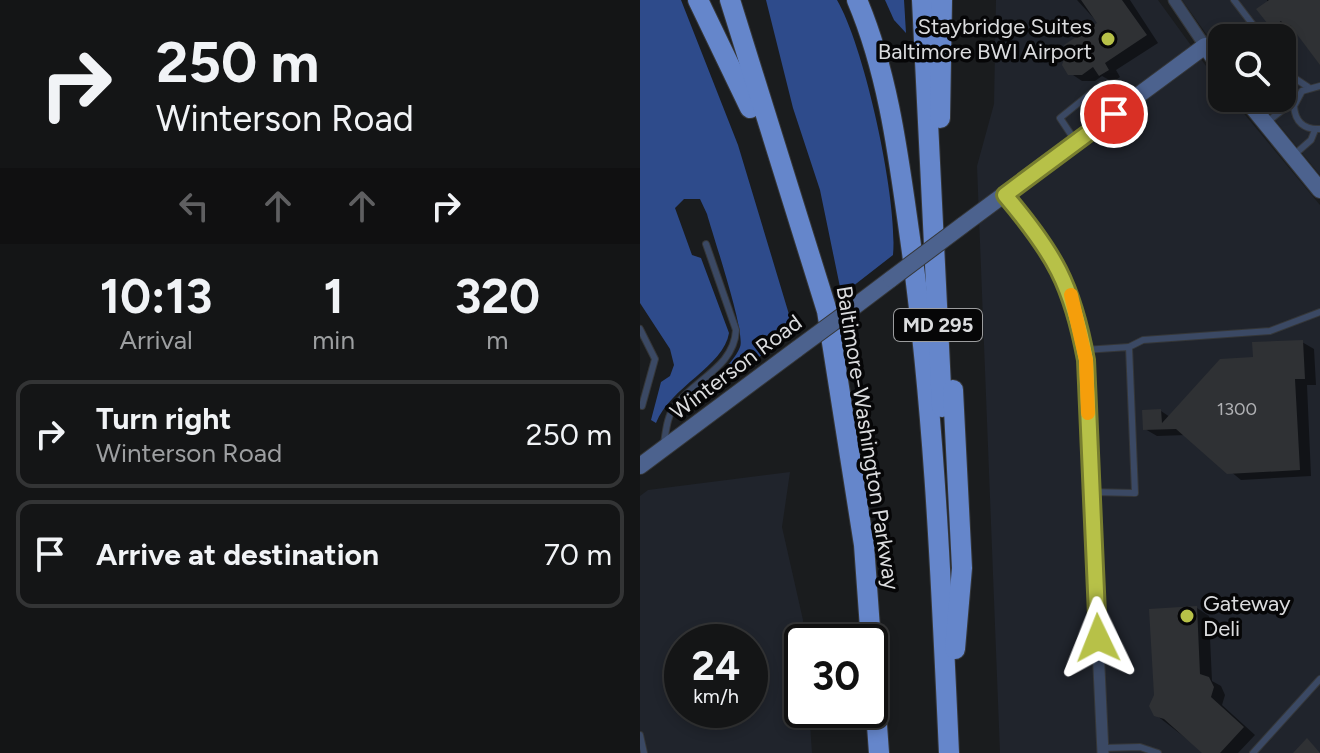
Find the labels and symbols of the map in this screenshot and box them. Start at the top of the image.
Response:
place label: Staybridge Suites Baltimore BWI Airport [878,13,1092,65]
marker: Staybridge Suites Baltimore BWI Airport [1099,30,1117,48]
pin [1080,80,1148,148]
street label: Baltimore-Washington Parkway [831,284,905,592]
street label: Winterson Road [665,309,807,425]
road number: MD 295 [894,309,982,341]
house number: 1300 [1217,398,1257,420]
place label: Gateway Deli [1203,590,1291,642]
position arrow [1056,596,1140,680]
marker: Gateway Deli [1178,607,1196,625]
speed limit sign: 30 [784,624,888,728]

